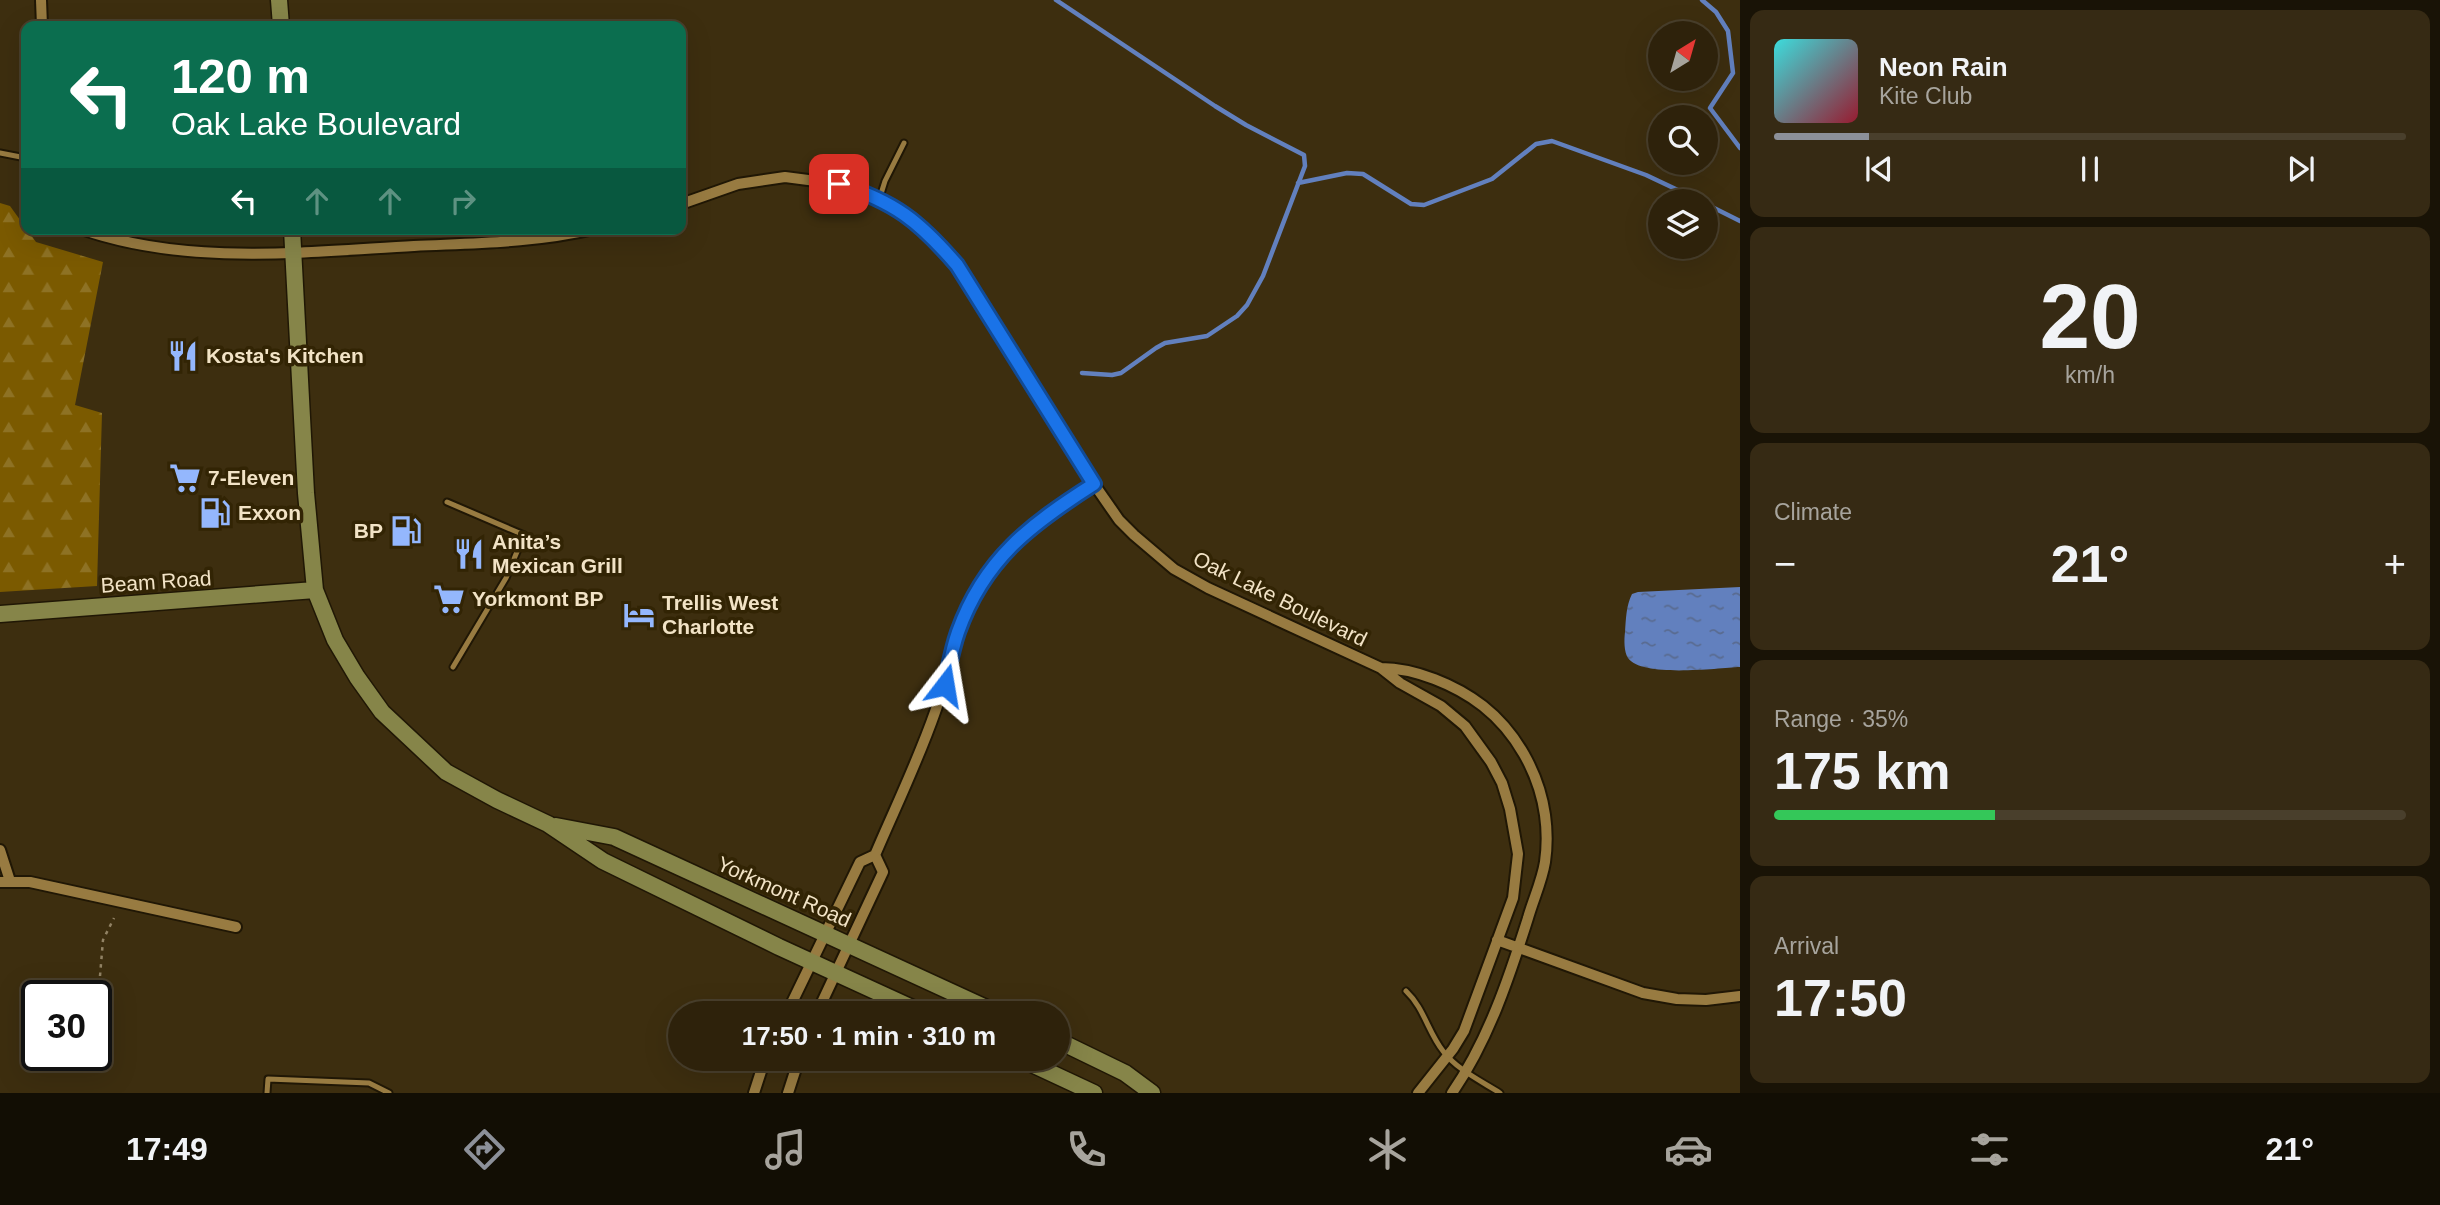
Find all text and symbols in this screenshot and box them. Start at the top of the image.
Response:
north arrow [1648,21,1718,91]
map controls [1648,21,1718,259]
icon: left [56,49,147,140]
text: 120 m [171,49,310,103]
text: Neon Rain [1879,52,2008,82]
text: Kite Club [1879,83,1972,109]
button: search [1648,105,1718,175]
text: Oak Lake Boulevard [171,106,461,142]
icon: previous [1860,150,1898,188]
icon: pause [2071,150,2109,188]
icon: next [2282,150,2320,188]
pin [809,154,869,214]
icon: arrive [820,165,858,203]
icon: left [225,182,263,220]
icon: ahead [298,182,336,220]
icon: ahead [371,182,409,220]
icon: right [444,182,482,220]
button: layers [1648,189,1718,259]
text: 20 [2039,266,2141,367]
restaurant icon: Kosta's Kitchen [166,339,200,373]
place label: Kosta's Kitchen [206,344,364,367]
text: km/h [2065,362,2115,388]
supermarket icon: 7-Eleven [168,461,202,495]
place label: 7-Eleven [208,466,294,489]
fuel station icon: Exxon [198,496,232,530]
text: Climate [1774,499,1852,525]
place label: Exxon [238,501,301,524]
fuel station icon: BP [389,514,423,548]
place label: BP [354,519,383,542]
place label: Anita’s Mexican Grill [492,530,623,577]
text: 21° [2051,535,2129,593]
restaurant icon: Anita’s Mexican Grill [452,537,486,571]
text: − [1774,543,1796,585]
text: + [2384,543,2406,585]
street label: Oak Lake Boulevard [1190,547,1371,651]
street label: Beam Road [100,566,212,597]
supermarket icon: Yorkmont BP [432,582,466,616]
place label: Yorkmont BP [472,587,603,610]
place label: Trellis West Charlotte [662,591,778,638]
hotel icon: Trellis West Charlotte [622,598,656,632]
position arrow [908,648,982,722]
text: Range · 35% [1774,706,1908,732]
text: 175 km [1774,742,1950,800]
street label: Yorkmont Road [714,852,855,931]
text: Arrival [1774,933,1839,959]
text: 17:50 [1774,969,1907,1027]
speed limit sign: 30 [21,980,112,1071]
text: 17:50 · 1 min · 310 m [742,1021,996,1051]
icon: directions [460,1125,509,1174]
icon: music [761,1125,810,1174]
icon: phone [1062,1125,1111,1174]
icon: climate [1363,1125,1412,1174]
icon: car [1664,1125,1713,1174]
icon: filters [1965,1125,2014,1174]
text: 17:49 [126,1131,208,1167]
text: 21° [2266,1131,2314,1167]

